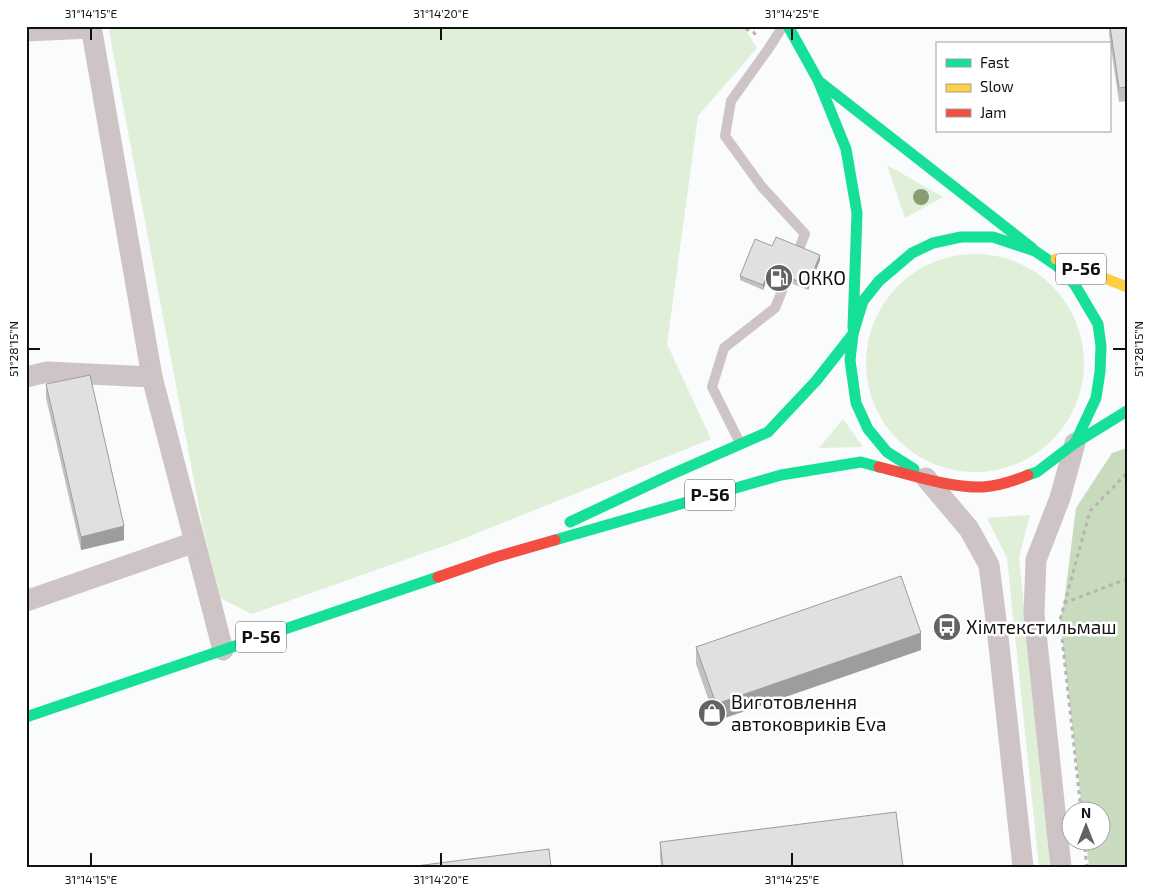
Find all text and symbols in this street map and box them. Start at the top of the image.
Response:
text: 31°14'15"E [65,6,118,20]
text: 31°14'20"E [413,6,469,20]
text: 31°14'25"E [765,6,820,20]
legend [936,42,1110,132]
text: Fast [980,53,1010,71]
text: Slow [980,77,1014,95]
text: Jam [980,103,1006,121]
road number: Р-56 [1056,253,1106,284]
fuel station icon: ОККО [764,263,794,293]
place label: ОККО [798,266,846,289]
text: 51°28'15"N [6,321,20,377]
text: 51°28'15"N [1131,321,1145,377]
road number: Р-56 [685,480,735,510]
bus stop icon: Хімтекстильмаш [932,612,962,642]
place label: Хімтекстильмаш [966,615,1116,638]
road number: Р-56 [236,622,286,652]
place label: Виготовлення автоковриків Eva [731,690,886,735]
shop icon: Виготовлення автоковриків Eva [697,698,727,728]
north arrow [1060,800,1110,850]
text: N [1081,804,1091,821]
text: 31°14'15"E [65,872,118,886]
text: 31°14'20"E [413,872,469,886]
text: 31°14'25"E [765,872,820,886]

